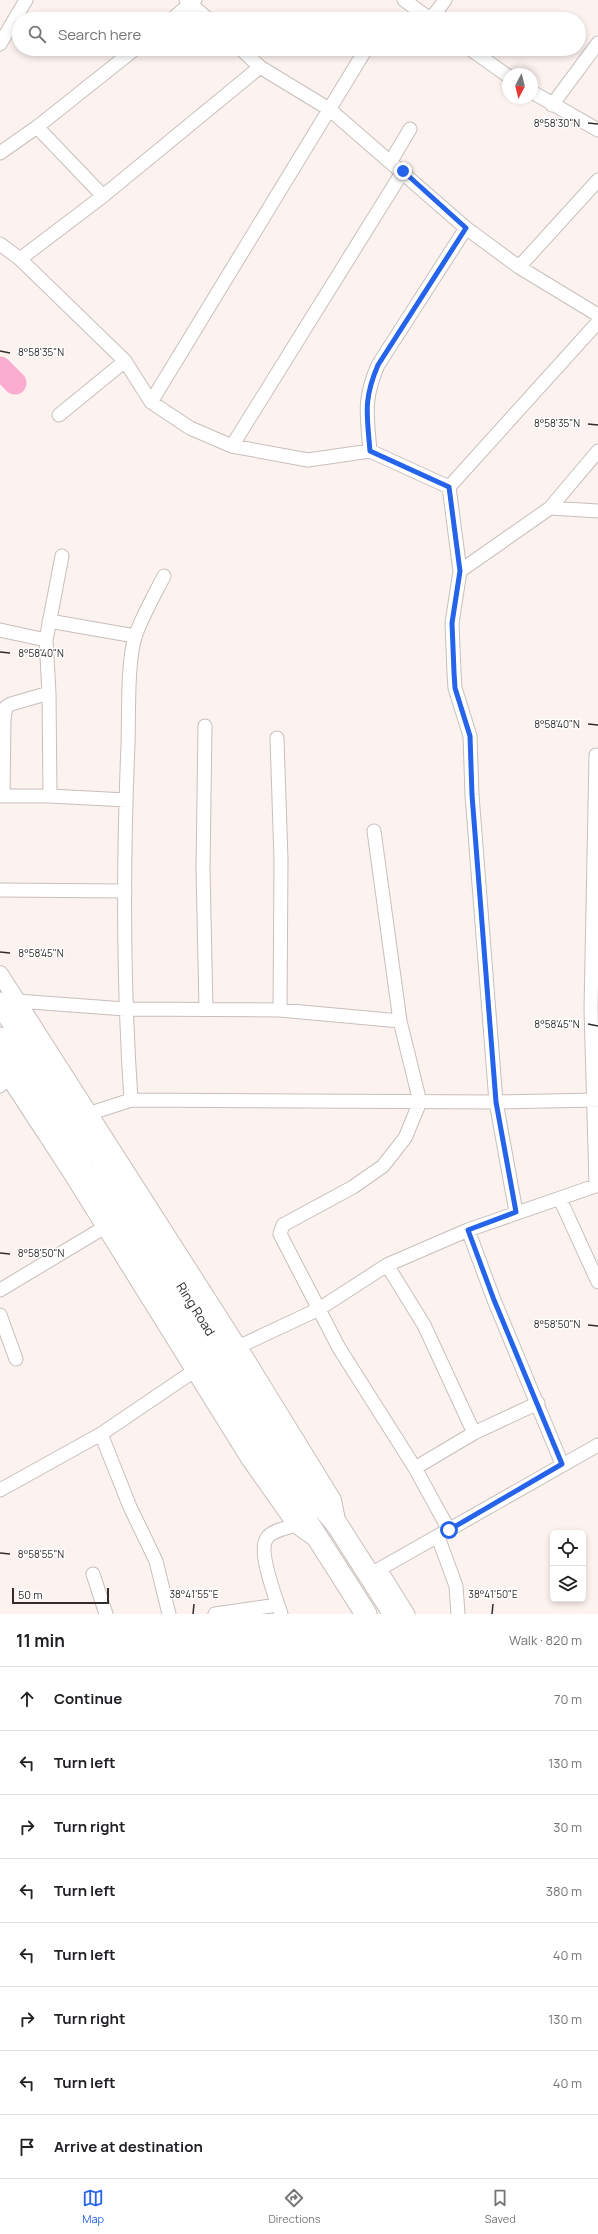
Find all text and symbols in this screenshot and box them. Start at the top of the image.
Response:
search box [12,12,586,56]
icon: search [26,23,48,45]
text: Search here [58,24,141,45]
north arrow [502,68,538,104]
text: 8°58'30"N [534,116,580,130]
route end [394,162,412,180]
text: 8°58'35"N [18,345,64,359]
text: 8°58'35"N [534,416,580,430]
text: 8°58'40"N [18,646,64,660]
text: 8°58'40"N [534,717,580,731]
text: 8°58'45"N [18,946,64,960]
text: 8°58'45"N [534,1017,580,1031]
text: 8°58'50"N [18,1246,64,1260]
street label: Ring Road [172,1279,220,1339]
text: 8°58'50"N [534,1317,580,1331]
route start [440,1521,458,1539]
map controls [550,1530,586,1602]
button: locate [550,1530,586,1566]
text: 8°58'55"N [18,1547,64,1561]
button: layers [550,1566,586,1602]
scale bar [12,1586,109,1605]
text: 50 m [18,1587,43,1602]
text: 38°41'55"E [170,1587,219,1601]
text: 38°41'50"E [468,1587,518,1601]
text: 11 min [16,1629,65,1652]
text: Walk · 820 m [509,1631,582,1649]
icon: ahead [16,1688,38,1710]
text: Continue [54,1688,122,1709]
text: 70 m [554,1690,582,1708]
icon: left [16,1752,38,1774]
text: Turn left [54,1752,116,1773]
text: 130 m [548,1754,582,1772]
icon: right [16,1816,38,1838]
text: Turn right [54,1816,125,1837]
text: 30 m [553,1818,582,1836]
icon: left [16,1880,38,1902]
text: Turn left [54,1880,116,1901]
text: 380 m [546,1882,582,1900]
icon: left [16,1944,38,1966]
text: Turn left [54,1944,116,1965]
text: 40 m [553,1946,582,1964]
icon: right [16,2008,38,2030]
text: Turn right [54,2008,125,2029]
text: 130 m [548,2010,582,2028]
icon: left [16,2072,38,2094]
text: Turn left [54,2072,116,2093]
text: 40 m [553,2074,582,2092]
icon: arrive [16,2136,38,2158]
text: Arrive at destination [54,2136,203,2157]
tab: Map [82,2187,104,2226]
tab: Directions [268,2187,321,2226]
tab: Saved [485,2187,516,2226]

